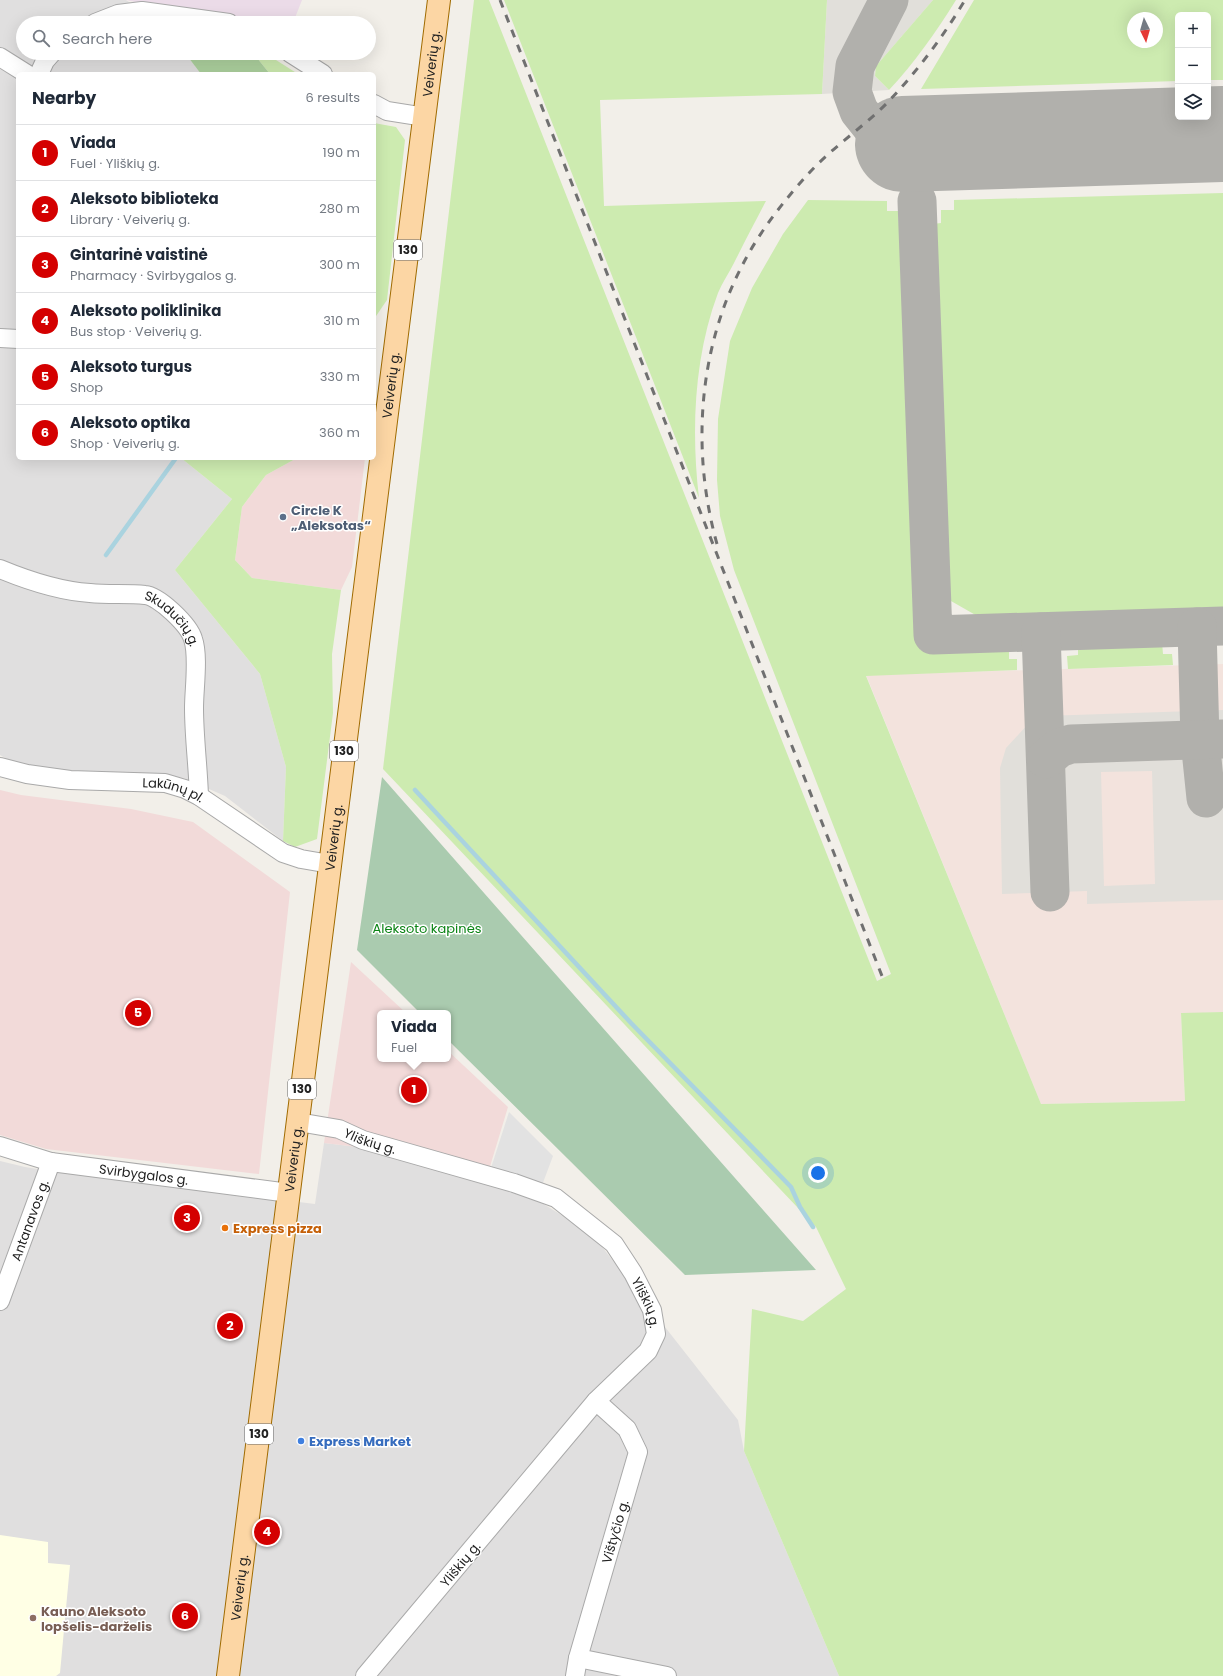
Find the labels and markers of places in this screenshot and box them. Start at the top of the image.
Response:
place label: Circle K „Aleksotas“ [291,501,371,535]
marker: Circle K „Aleksotas“ [278,512,288,522]
pin: 5 [125,998,151,1028]
pin: 1 [401,1075,427,1105]
pin: 3 [174,1203,200,1233]
place label: Express pizza [233,1219,322,1238]
marker: Express pizza [220,1223,230,1233]
pin: 2 [217,1311,243,1341]
place label: Express Market [309,1432,411,1451]
marker: Express Market [296,1436,306,1446]
pin: 4 [254,1517,280,1547]
pin: 6 [172,1601,198,1631]
place label: Kauno Aleksoto lopšelis-darželis [41,1602,152,1636]
marker: Kauno Aleksoto lopšelis-darželis [28,1613,38,1623]

